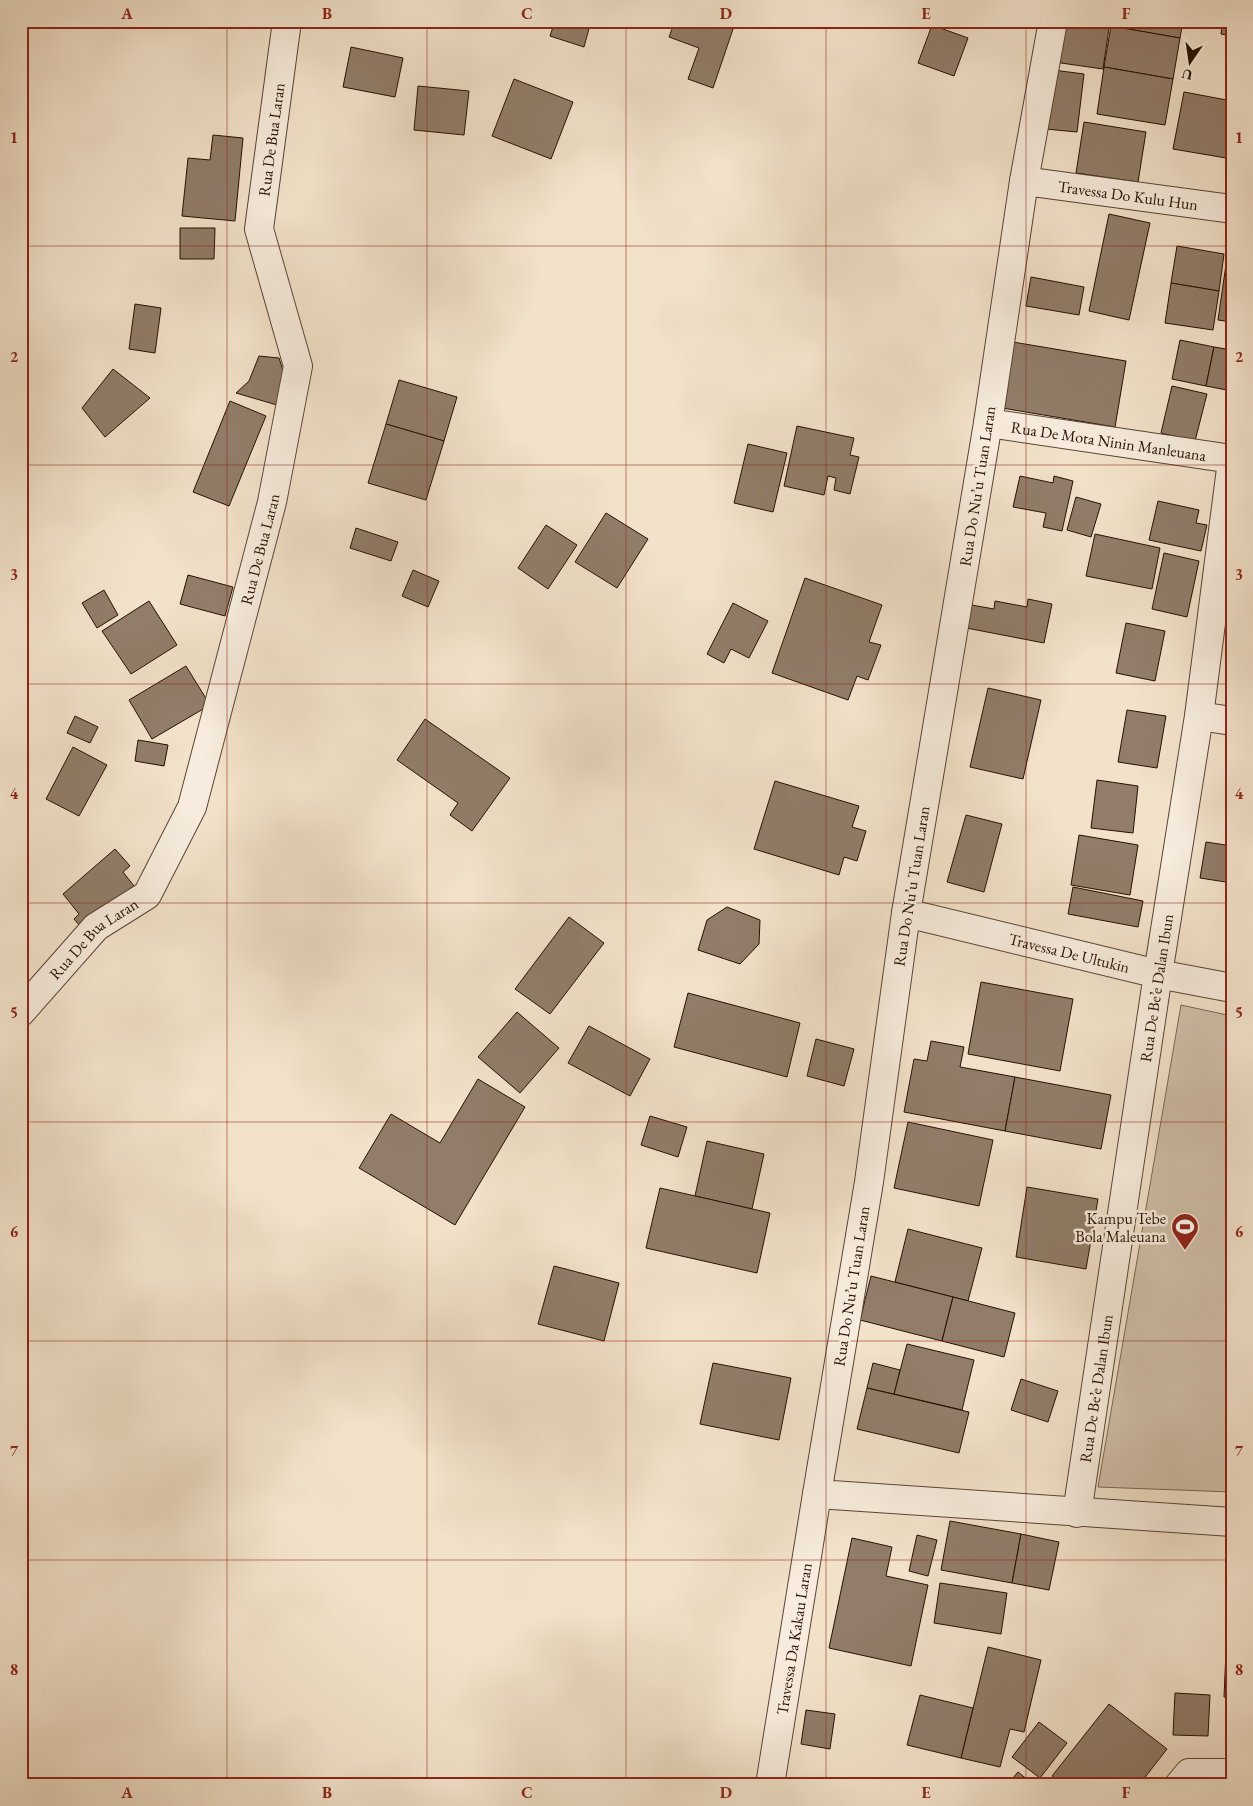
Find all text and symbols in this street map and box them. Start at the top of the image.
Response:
text: A [120,3,133,24]
text: B [322,3,332,24]
text: C [521,3,533,24]
text: D [720,3,732,24]
text: E [921,3,931,24]
text: F [1122,3,1131,24]
north arrow [1166,38,1216,88]
text: U [1179,65,1194,85]
street label: Rua De Bua Laran [254,81,290,198]
text: 1 [10,127,18,148]
text: 1 [1235,127,1243,148]
street label: Travessa Do Kulu Hun [1057,176,1200,215]
text: 2 [10,346,19,367]
text: 2 [1235,346,1244,367]
street label: Rua Do Nu’u Tuan Laran [954,404,1001,568]
street label: Rua De Mota Ninin Manleuana [1010,417,1208,466]
street label: Rua De Bua Laran [235,491,284,607]
text: 3 [10,564,18,585]
text: 3 [1235,564,1243,585]
text: 4 [10,783,19,804]
text: 4 [1235,783,1244,804]
street label: Rua Do Nu’u Tuan Laran [888,804,935,968]
street label: Rua De Bua Laran [44,893,143,984]
street label: Rua De Be’e Dalan Ibun [1135,912,1178,1063]
street label: Travessa De Ultukin [1006,928,1132,978]
text: 5 [10,1002,18,1023]
text: 5 [1235,1002,1243,1023]
street label: Rua Do Nu’u Tuan Laran [828,1204,875,1368]
place label: Kampu Tebe Bola Maleuana [1075,1208,1167,1247]
sports icon: Kampu Tebe Bola Maleuana [1170,1212,1200,1251]
text: 6 [10,1221,19,1242]
text: 6 [1235,1221,1244,1242]
street label: Rua De Be’e Dalan Ibun [1075,1312,1118,1464]
text: 7 [10,1440,19,1461]
text: 7 [1235,1440,1244,1461]
street label: Travessa Da Kakau Laran [771,1561,817,1717]
text: 8 [10,1659,18,1680]
text: 8 [1235,1659,1243,1680]
text: A [120,1782,133,1803]
text: B [322,1782,332,1803]
text: C [521,1782,533,1803]
text: D [720,1782,732,1803]
text: E [921,1782,931,1803]
text: F [1122,1782,1131,1803]

